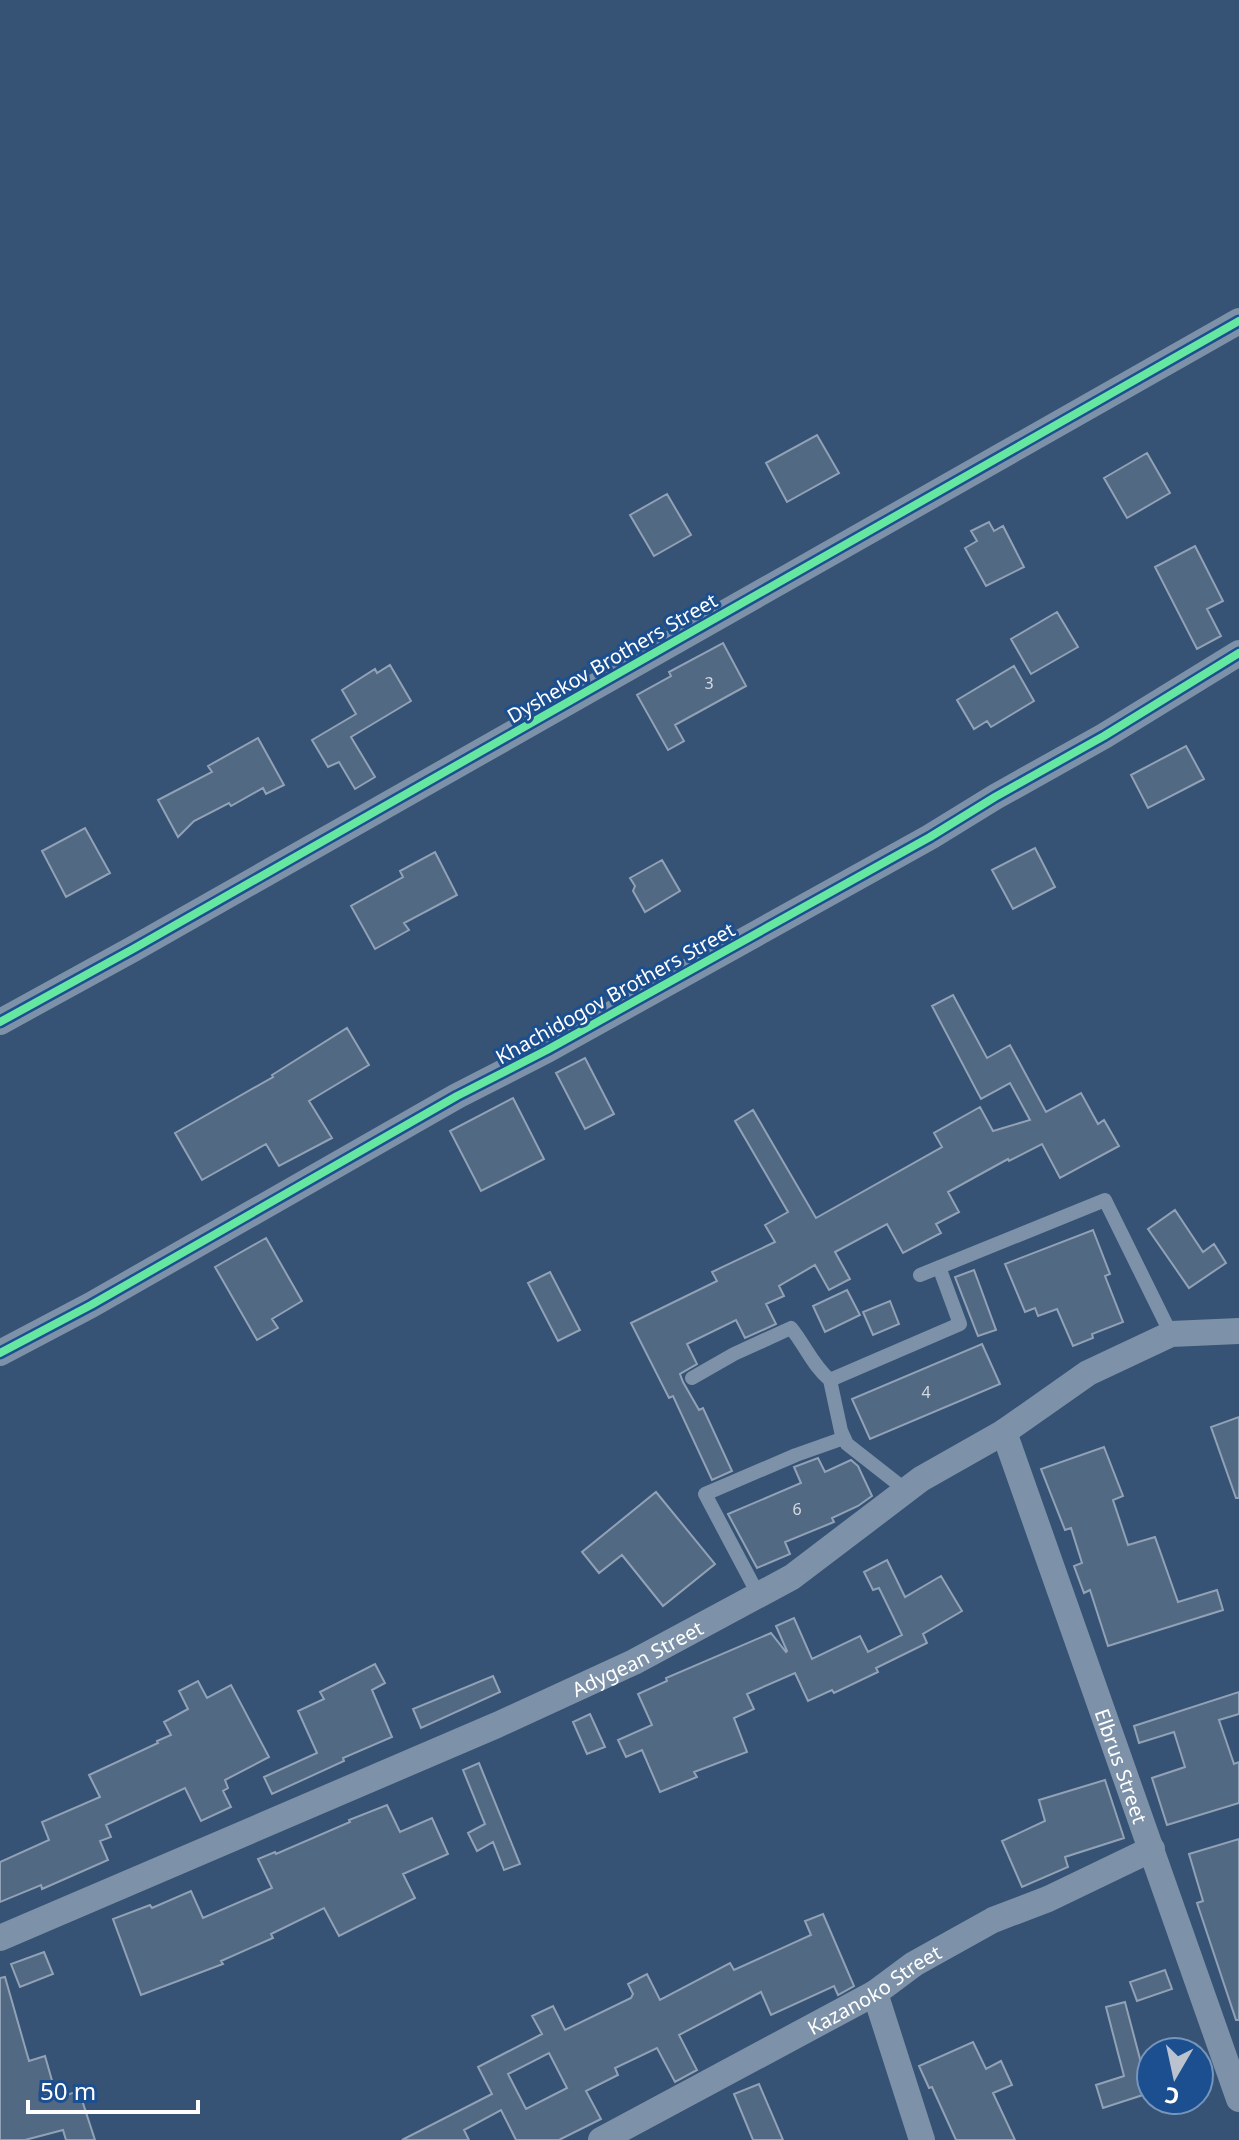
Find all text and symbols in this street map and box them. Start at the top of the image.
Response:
street label: Dyshekov Brothers Street [502,587,722,729]
house number: 3 [704,672,714,694]
street label: Khachidogov Brothers Street [491,916,739,1070]
house number: 4 [921,1381,931,1403]
house number: 6 [792,1498,802,1520]
street label: Adygean Street [567,1614,708,1702]
street label: Elbrus Street [1089,1705,1154,1827]
street label: Kazanoko Street [802,1938,946,2040]
north arrow [1135,2036,1215,2116]
scale bar [28,2064,198,2114]
text: 50 m [40,2074,96,2107]
text: С [1162,2081,1181,2113]

